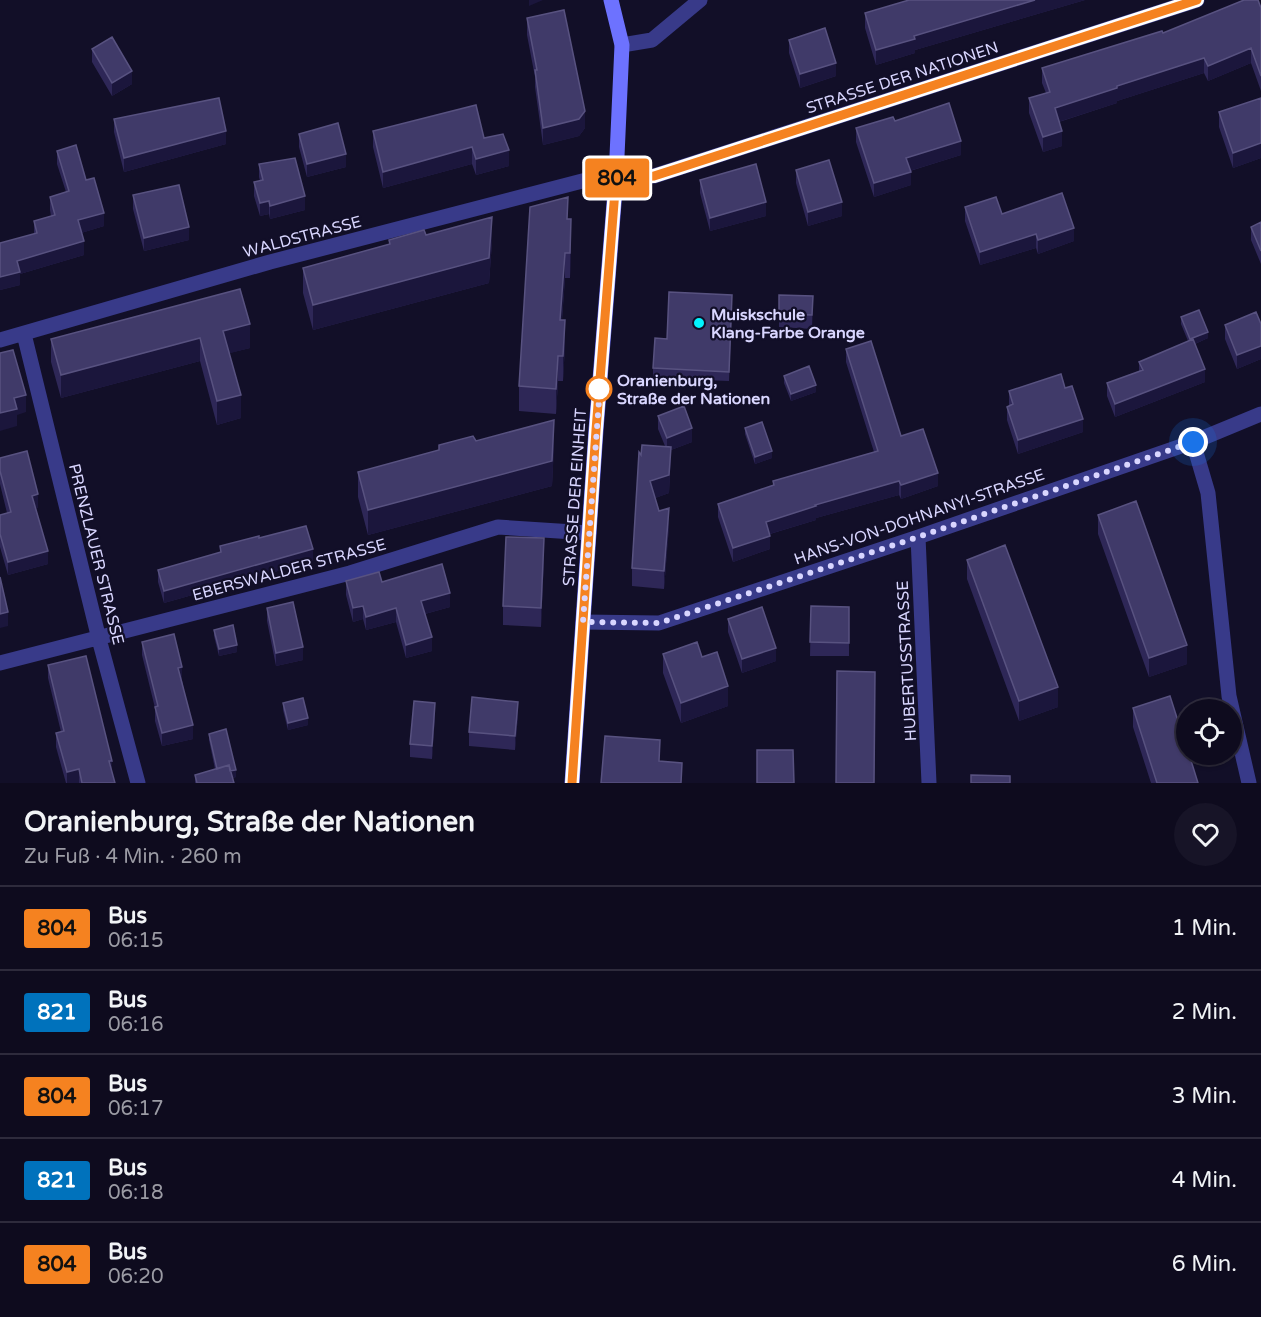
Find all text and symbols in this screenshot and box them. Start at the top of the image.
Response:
street label: STRASSE DER NATIONEN [804,37,1001,119]
line badge: 804 [582,158,652,198]
text: 804 [597,166,637,191]
street label: WALDSTRASSE [241,212,364,262]
place label: Muiskschule Klang-Farbe Orange [711,305,865,343]
marker: Muiskschule Klang-Farbe Orange [692,316,706,330]
place label: Oranienburg, Straße der Nationen [617,371,770,409]
marker: Oranienburg, Straße der Nationen [586,376,612,402]
street label: STRASSE DER EINHEIT [559,407,591,587]
your location [1178,427,1208,457]
street label: PRENZLAUER STRASSE [64,462,128,647]
street label: HANS-VON-DOHNANYI-STRASSE [791,465,1047,569]
street label: EBERSWALDER STRASSE [190,534,388,606]
street label: HUBERTUSSTRASSE [893,580,921,742]
map controls [1176,699,1242,765]
button: locate [1176,699,1242,765]
button: heart [1174,803,1237,866]
text: Oranienburg, Straße der Nationen [24,805,475,839]
text: Zu Fuß · 4 Min. · 260 m [24,845,242,869]
text: Bus [108,903,147,929]
text: 1 Min. [1172,915,1237,941]
text: 804 [37,916,77,941]
text: 06:15 [108,929,163,953]
text: Bus [108,987,147,1013]
text: 2 Min. [1172,999,1237,1025]
text: 821 [37,1000,77,1025]
text: 06:16 [108,1013,163,1037]
text: Bus [108,1071,147,1097]
text: 3 Min. [1172,1083,1237,1109]
text: 804 [37,1084,77,1109]
text: 06:17 [108,1097,163,1121]
text: Bus [108,1155,147,1181]
text: 4 Min. [1172,1167,1237,1193]
text: 821 [37,1168,77,1193]
text: 06:18 [108,1181,163,1205]
text: Bus [108,1239,147,1265]
text: 6 Min. [1172,1251,1237,1277]
text: 804 [37,1252,77,1277]
text: 06:20 [108,1265,163,1289]

